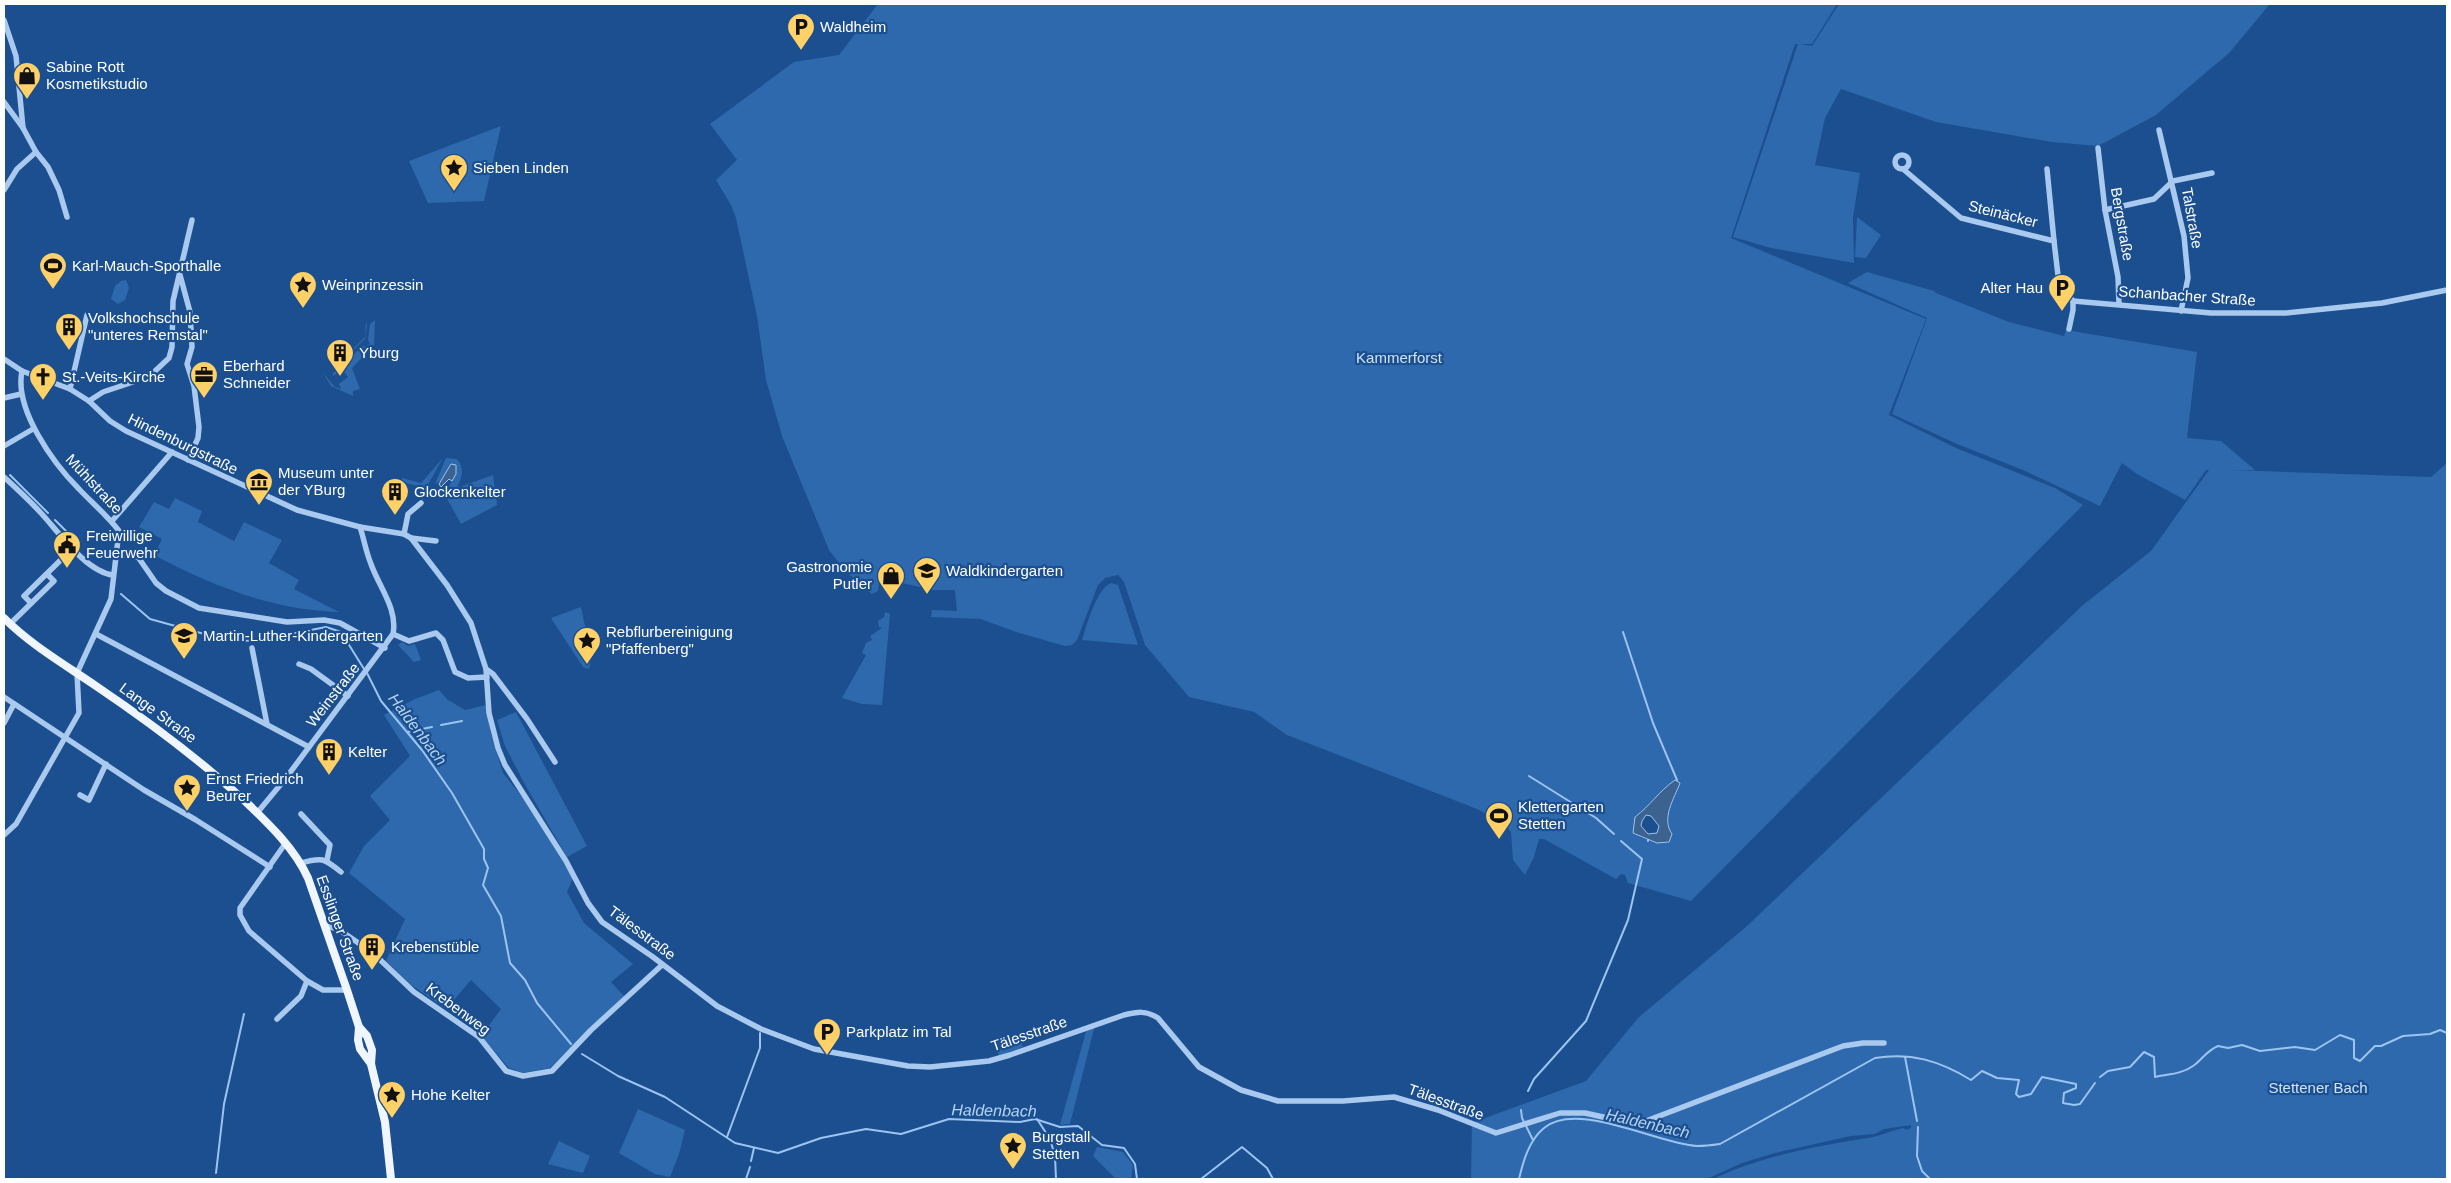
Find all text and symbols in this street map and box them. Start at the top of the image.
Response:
parking icon: Waldheim [786,12,816,51]
place label: Waldheim [820,18,886,35]
place label: Sabine Rott Kosmetikstudio [46,58,148,92]
shop icon: Sabine Rott Kosmetikstudio [12,61,42,100]
place icon: Sieben Linden [439,153,469,192]
place label: Sieben Linden [473,159,569,176]
street label: Bergstraße [2108,186,2137,262]
street label: Talstraße [2179,186,2206,250]
street label: Steinäcker [1967,197,2040,230]
sports icon: Karl-Mauch-Sporthalle [38,251,68,290]
place label: Karl-Mauch-Sporthalle [72,257,221,274]
place icon: Weinprinzessin [288,270,318,309]
parking icon: Alter Hau [2047,273,2077,312]
place label: Weinprinzessin [322,276,423,293]
place label: Alter Hau [1980,279,2043,296]
street label: Schanbacher Straße [2118,282,2256,309]
place label: Volkshochschule "unteres Remstal" [88,309,208,343]
building icon: Volkshochschule "unteres Remstal" [54,312,84,351]
building icon: Yburg [325,338,355,377]
place label: Yburg [359,344,399,361]
park label: Kammerforst [1356,349,1443,366]
place label: Eberhard Schneider [223,357,291,391]
office icon: Eberhard Schneider [189,360,219,399]
church icon: St.-Veits-Kirche [28,362,58,401]
place label: St.-Veits-Kirche [62,368,165,385]
street label: Hindenburgstraße [126,410,241,478]
street label: Mühlstraße [63,450,126,517]
place label: Museum unter der YBurg [278,464,374,498]
museum icon: Museum unter der YBurg [244,467,274,506]
building icon: Glockenkelter [380,477,410,516]
place label: Glockenkelter [414,483,506,500]
place label: Freiwillige Feuerwehr [86,527,158,561]
public building icon: Freiwillige Feuerwehr [52,530,82,569]
school or university icon: Waldkindergarten [912,556,942,595]
place label: Gastronomie Putler [786,558,872,592]
shop icon: Gastronomie Putler [876,561,906,600]
place label: Waldkindergarten [946,562,1063,579]
school or university icon: Martin-Luther-Kindergarten [169,621,199,660]
place label: Rebflurbereinigung "Pfaffenberg" [606,623,733,657]
place icon: Rebflurbereinigung "Pfaffenberg" [572,626,602,665]
place label: Martin-Luther-Kindergarten [203,627,383,644]
street label: Weinstraße [302,659,363,730]
street label: Lange Straße [117,679,200,746]
water label: Haldenbach [385,690,450,769]
building icon: Kelter [314,737,344,776]
place label: Kelter [348,743,387,760]
place label: Ernst Friedrich Beurer [206,770,304,804]
place icon: Ernst Friedrich Beurer [172,773,202,812]
place label: Klettergarten Stetten [1518,798,1604,832]
sports icon: Klettergarten Stetten [1484,801,1514,840]
street label: Esslinger Straße [314,873,367,983]
street label: Tälesstraße [606,902,679,963]
building icon: Krebenstüble [357,932,387,971]
place label: Krebenstüble [391,938,479,955]
street label: Krebenweg [423,979,494,1038]
street label: Tälesstraße [989,1013,1069,1054]
parking icon: Parkplatz im Tal [812,1017,842,1056]
place label: Parkplatz im Tal [846,1023,952,1040]
park label: Stettener Bach [2268,1079,2368,1096]
place icon: Hohe Kelter [377,1080,407,1119]
street label: Tälesstraße [1406,1080,1486,1123]
place label: Hohe Kelter [411,1086,490,1103]
water label: Haldenbach [951,1101,1037,1120]
water label: Haldenbach [1604,1106,1691,1141]
place label: Burgstall Stetten [1032,1128,1090,1162]
place icon: Burgstall Stetten [998,1131,1028,1170]

